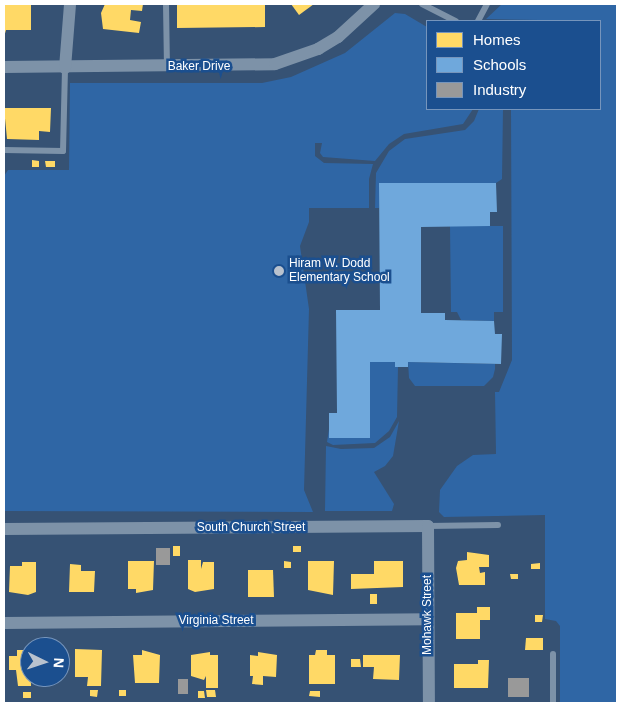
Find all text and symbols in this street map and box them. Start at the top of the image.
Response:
legend [426,20,601,110]
text: Homes [473,31,521,48]
text: Schools [473,56,526,73]
street label: Baker Drive [168,60,230,74]
text: Industry [473,81,526,98]
place label: Hiram W. Dodd Elementary School [289,257,390,285]
marker: Hiram W. Dodd Elementary School [273,265,285,277]
street label: South Church Street [197,521,305,535]
street label: Mohawk Street [421,575,435,655]
street label: Virginia Street [178,614,254,628]
north arrow [20,637,70,687]
text: N [51,657,67,669]

